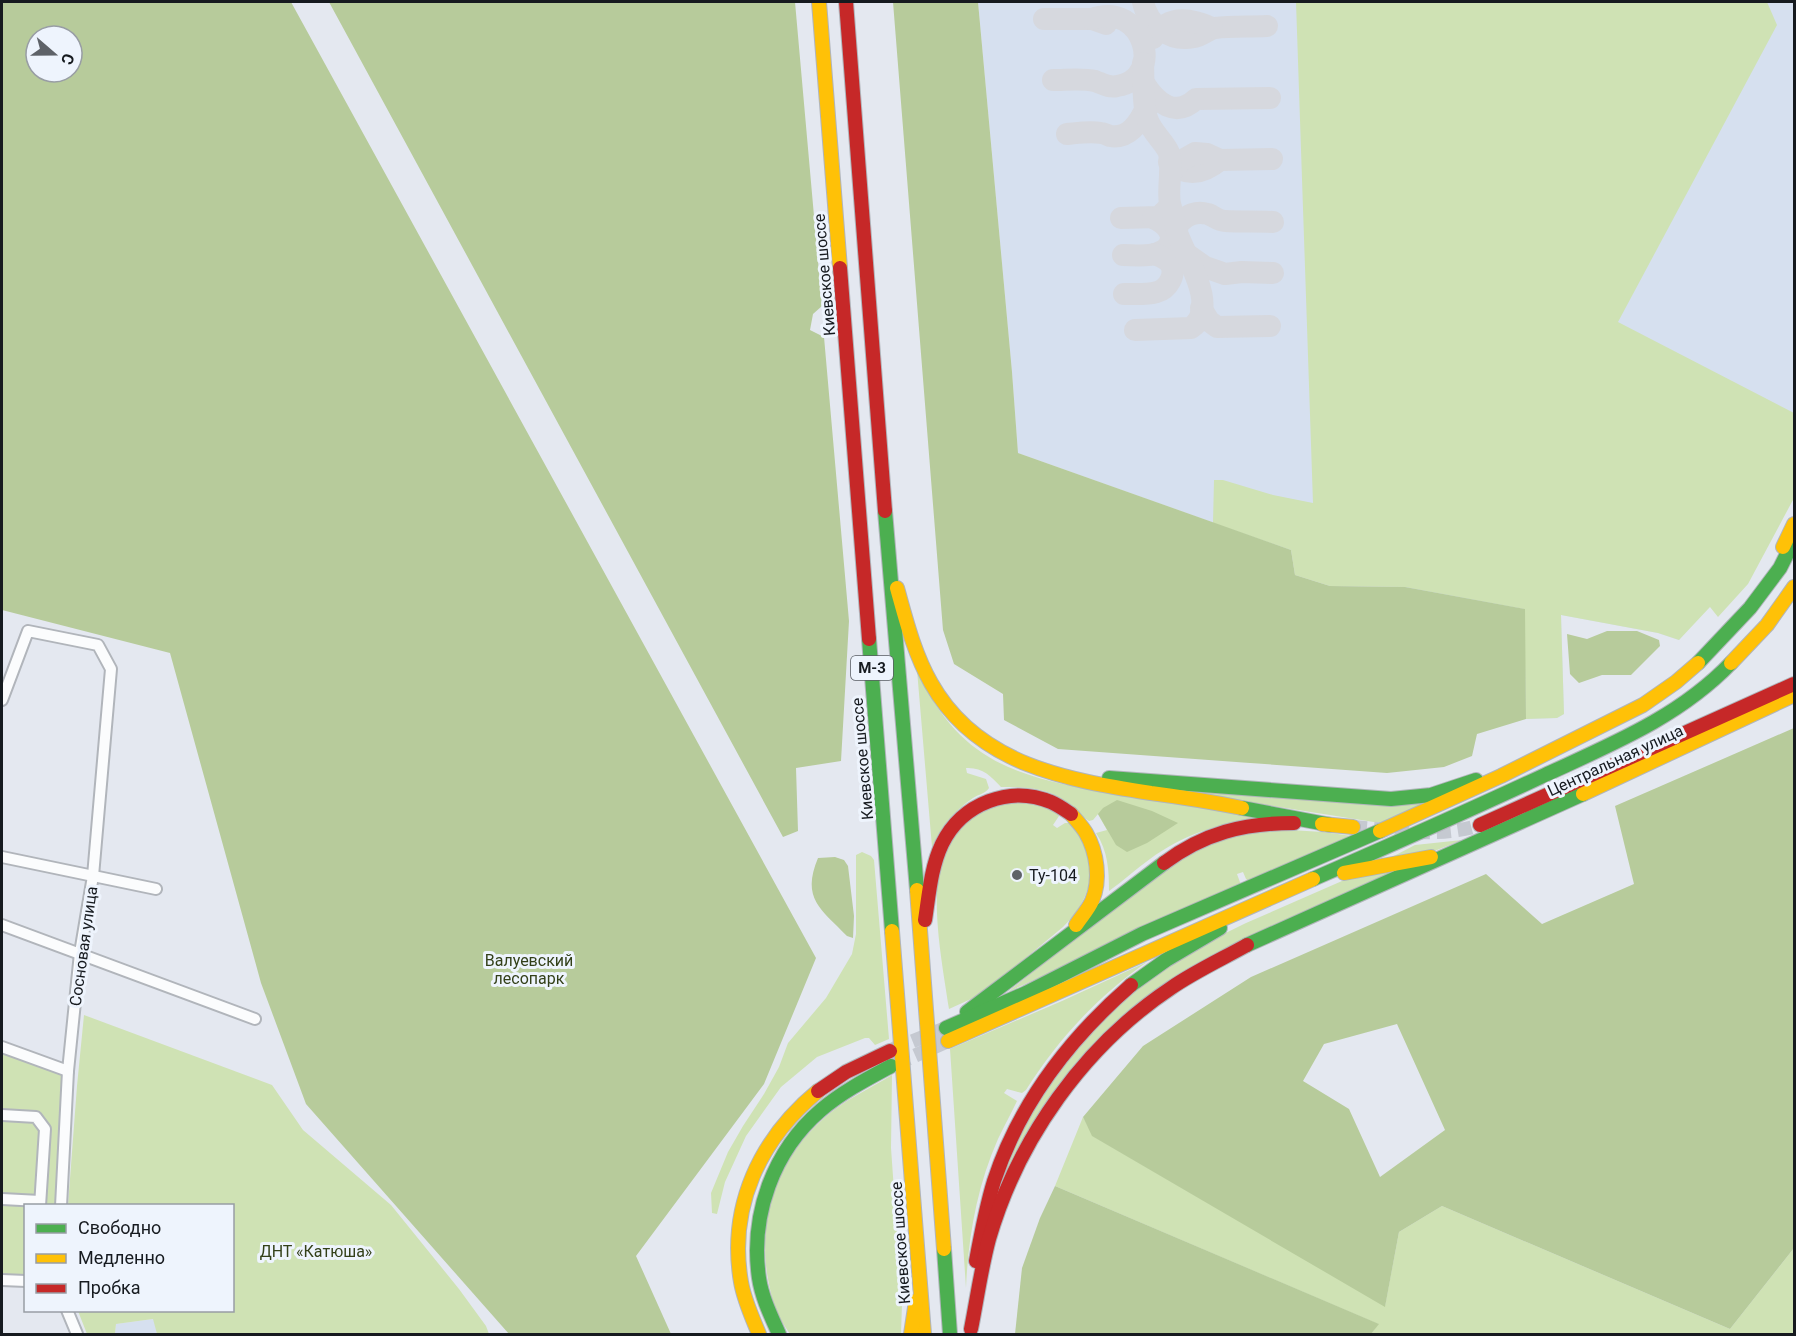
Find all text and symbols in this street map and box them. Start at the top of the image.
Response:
north arrow [24,24,84,84]
text: С [57,51,78,67]
street label: Киевское шоссе [810,213,839,337]
road number: М-3 [851,656,893,680]
street label: Киевское шоссе [848,697,877,821]
street label: Центральная улица [1544,721,1686,800]
place label: Ту-104 [1029,866,1077,885]
marker: Ту-104 [1010,868,1024,882]
street label: Сосновая улица [66,885,101,1007]
park label: Валуевский лесопарк [485,951,573,988]
street label: Киевское шоссе [887,1181,914,1305]
legend [24,1204,234,1312]
text: Свободно [78,1217,161,1238]
park label: ДНТ «Катюша» [260,1242,372,1261]
text: Медленно [78,1247,165,1268]
text: Пробка [78,1277,141,1298]

